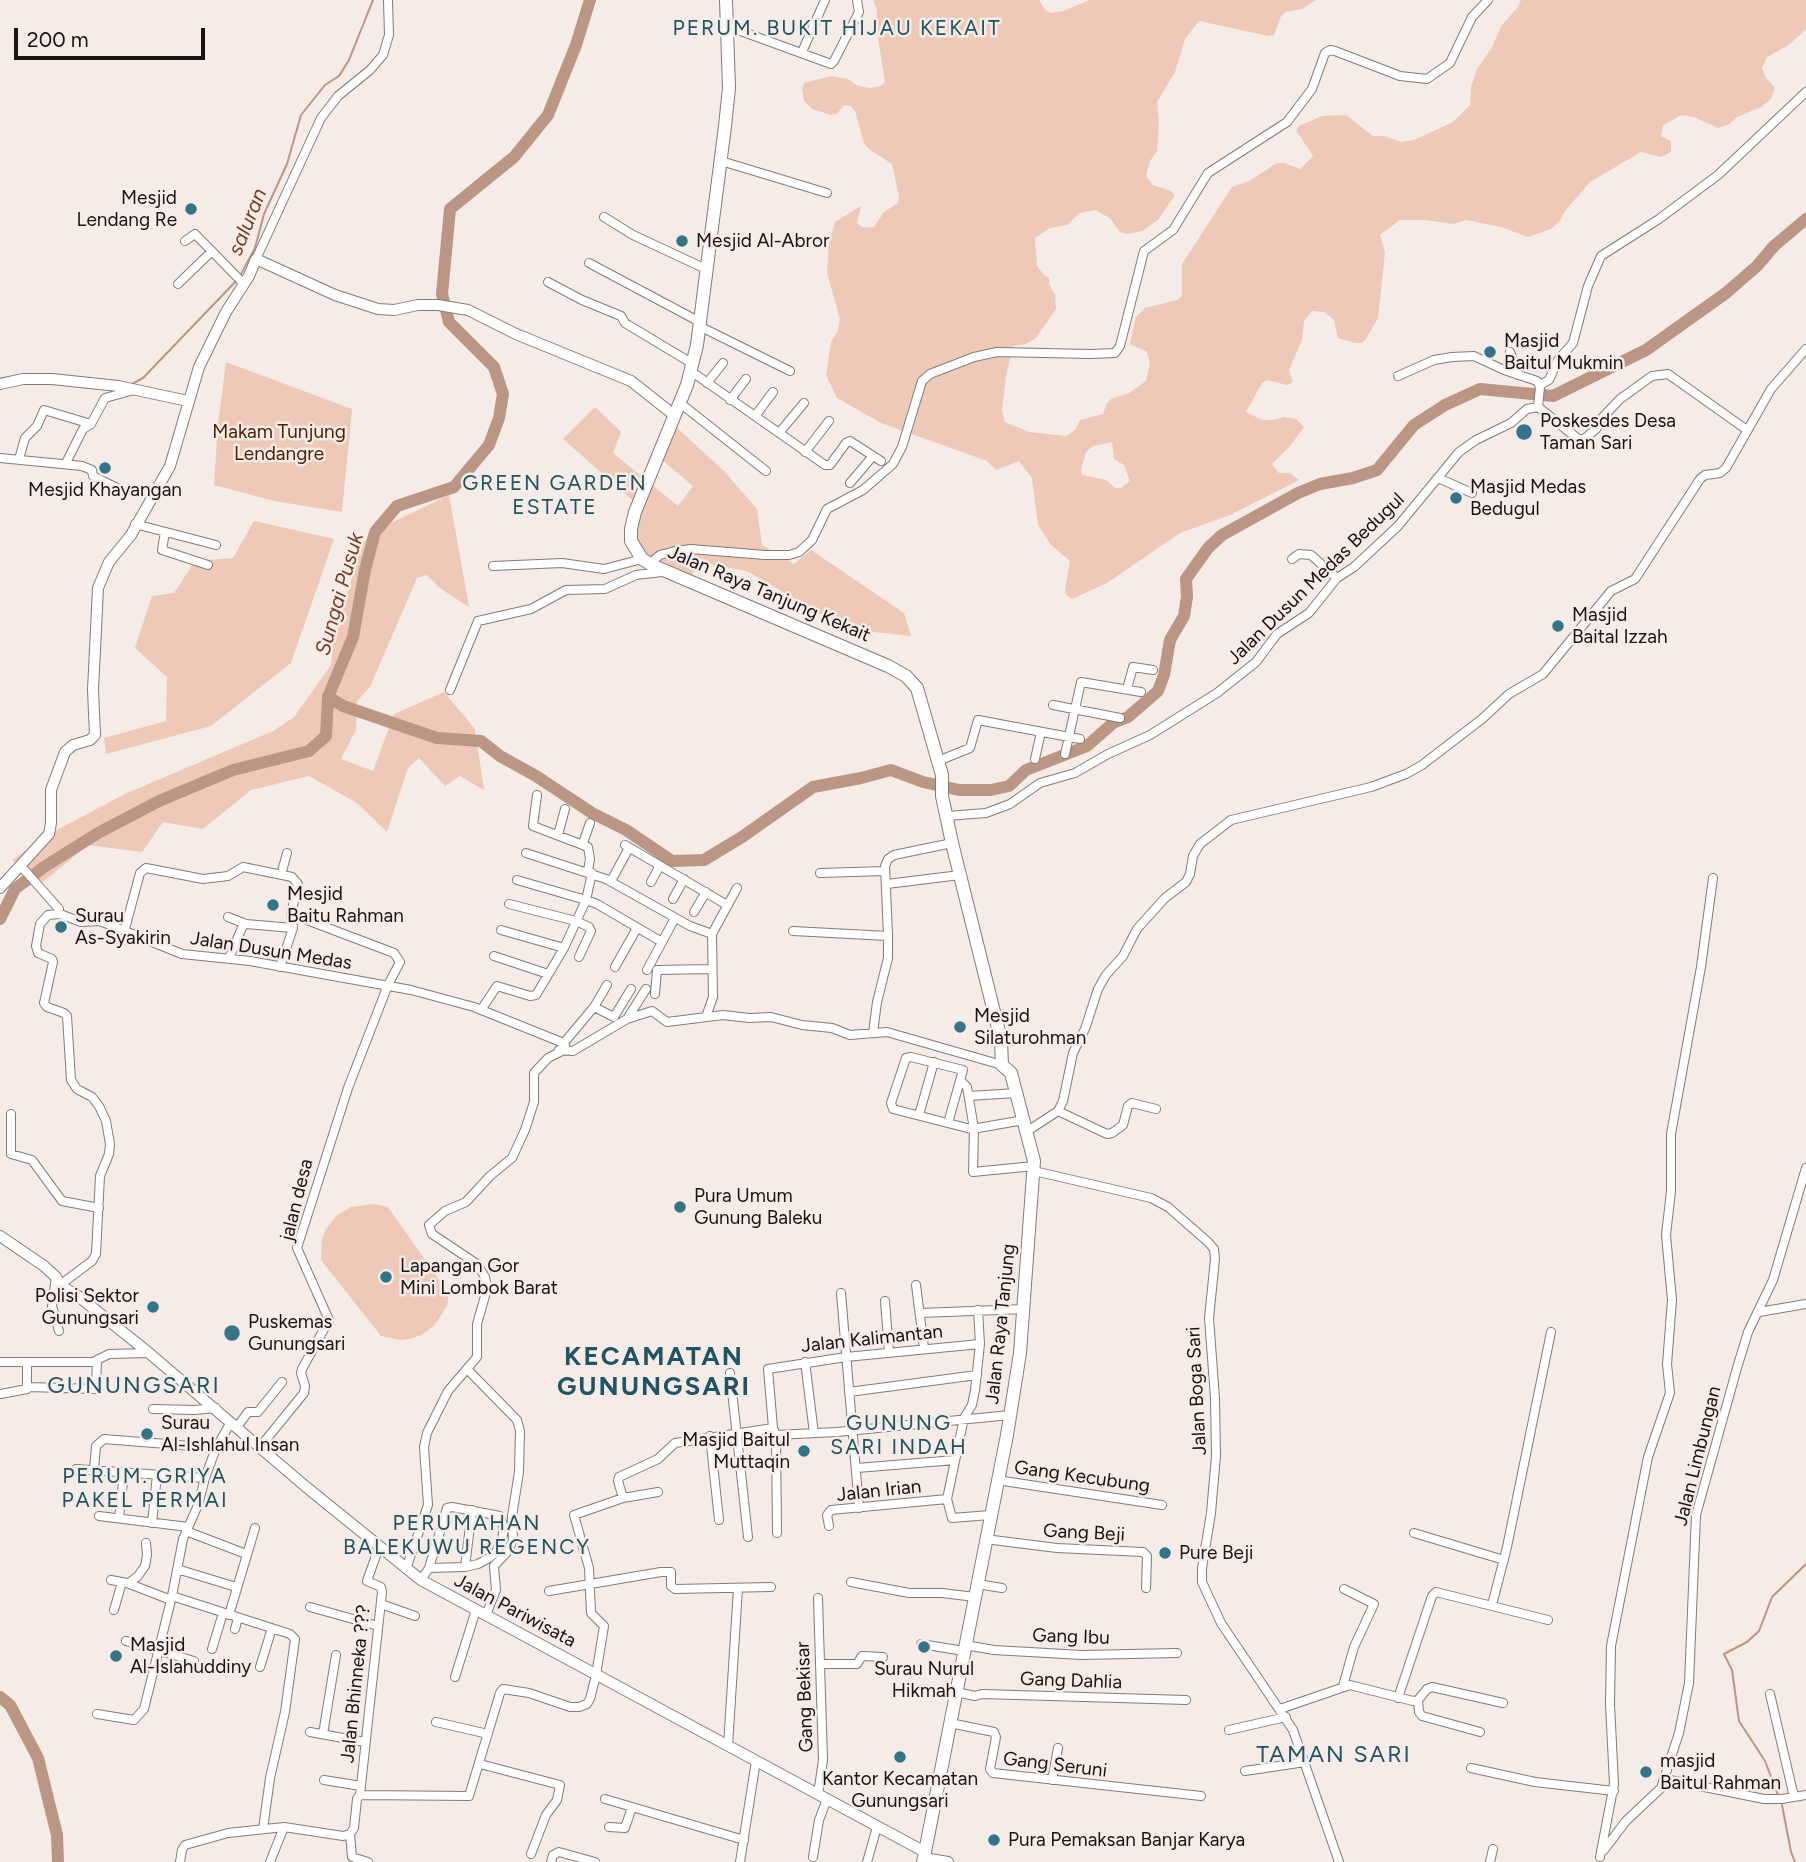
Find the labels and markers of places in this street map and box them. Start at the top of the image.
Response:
place label: Mesjid Lendang Re [77,187,177,231]
marker: Mesjid Lendang Re [183,201,199,217]
place label: Mesjid Al-Abror [696,230,829,252]
marker: Mesjid Al-Abror [674,233,690,249]
place label: Masjid Baitul Mukmin [1504,330,1623,374]
marker: Masjid Baitul Mukmin [1482,344,1498,360]
place label: Poskesdes Desa Taman Sari [1540,410,1676,454]
marker: Poskesdes Desa Taman Sari [1514,422,1534,442]
marker: Mesjid Khayangan [97,460,113,476]
place label: Masjid Medas Bedugul [1470,476,1586,520]
place label: Mesjid Khayangan [28,479,182,501]
marker: Masjid Medas Bedugul [1448,490,1464,506]
place label: Masjid Baital Izzah [1572,604,1668,648]
marker: Masjid Baital Izzah [1550,618,1566,634]
place label: Mesjid Baitu Rahman [287,883,404,927]
marker: Mesjid Baitu Rahman [265,897,281,913]
place label: Surau As-Syakirin [75,905,171,949]
marker: Surau As-Syakirin [53,919,69,935]
place label: Mesjid Silaturohman [974,1005,1086,1049]
marker: Mesjid Silaturohman [952,1019,968,1035]
place label: Pura Umum Gunung Baleku [694,1185,822,1229]
marker: Pura Umum Gunung Baleku [672,1199,688,1215]
place label: Lapangan Gor Mini Lombok Barat [400,1255,558,1299]
marker: Lapangan Gor Mini Lombok Barat [378,1269,394,1285]
place label: Polisi Sektor Gunungsari [35,1285,139,1329]
marker: Polisi Sektor Gunungsari [145,1299,161,1315]
place label: Puskemas Gunungsari [248,1311,345,1355]
marker: Puskemas Gunungsari [222,1323,242,1343]
place label: Surau Al-Ishlahul Insan [161,1412,299,1456]
marker: Surau Al-Ishlahul Insan [139,1426,155,1442]
place label: Masjid Baitul Muttaqin [682,1429,790,1473]
marker: Masjid Baitul Muttaqin [796,1443,812,1459]
place label: Pure Beji [1179,1542,1254,1564]
marker: Pure Beji [1157,1545,1173,1561]
place label: Masjid Al-Islahuddiny [130,1634,251,1678]
marker: Surau Nurul Hikmah [916,1639,932,1655]
marker: Masjid Al-Islahuddiny [108,1648,124,1664]
place label: Surau Nurul Hikmah [874,1658,974,1702]
marker: Kantor Kecamatan Gunungsari [892,1749,908,1765]
place label: masjid Baitul Rahman [1660,1750,1781,1794]
marker: masjid Baitul Rahman [1638,1764,1654,1780]
place label: Kantor Kecamatan Gunungsari [822,1768,978,1812]
place label: Pura Pemaksan Banjar Karya [1008,1829,1245,1851]
marker: Pura Pemaksan Banjar Karya [986,1832,1002,1848]

